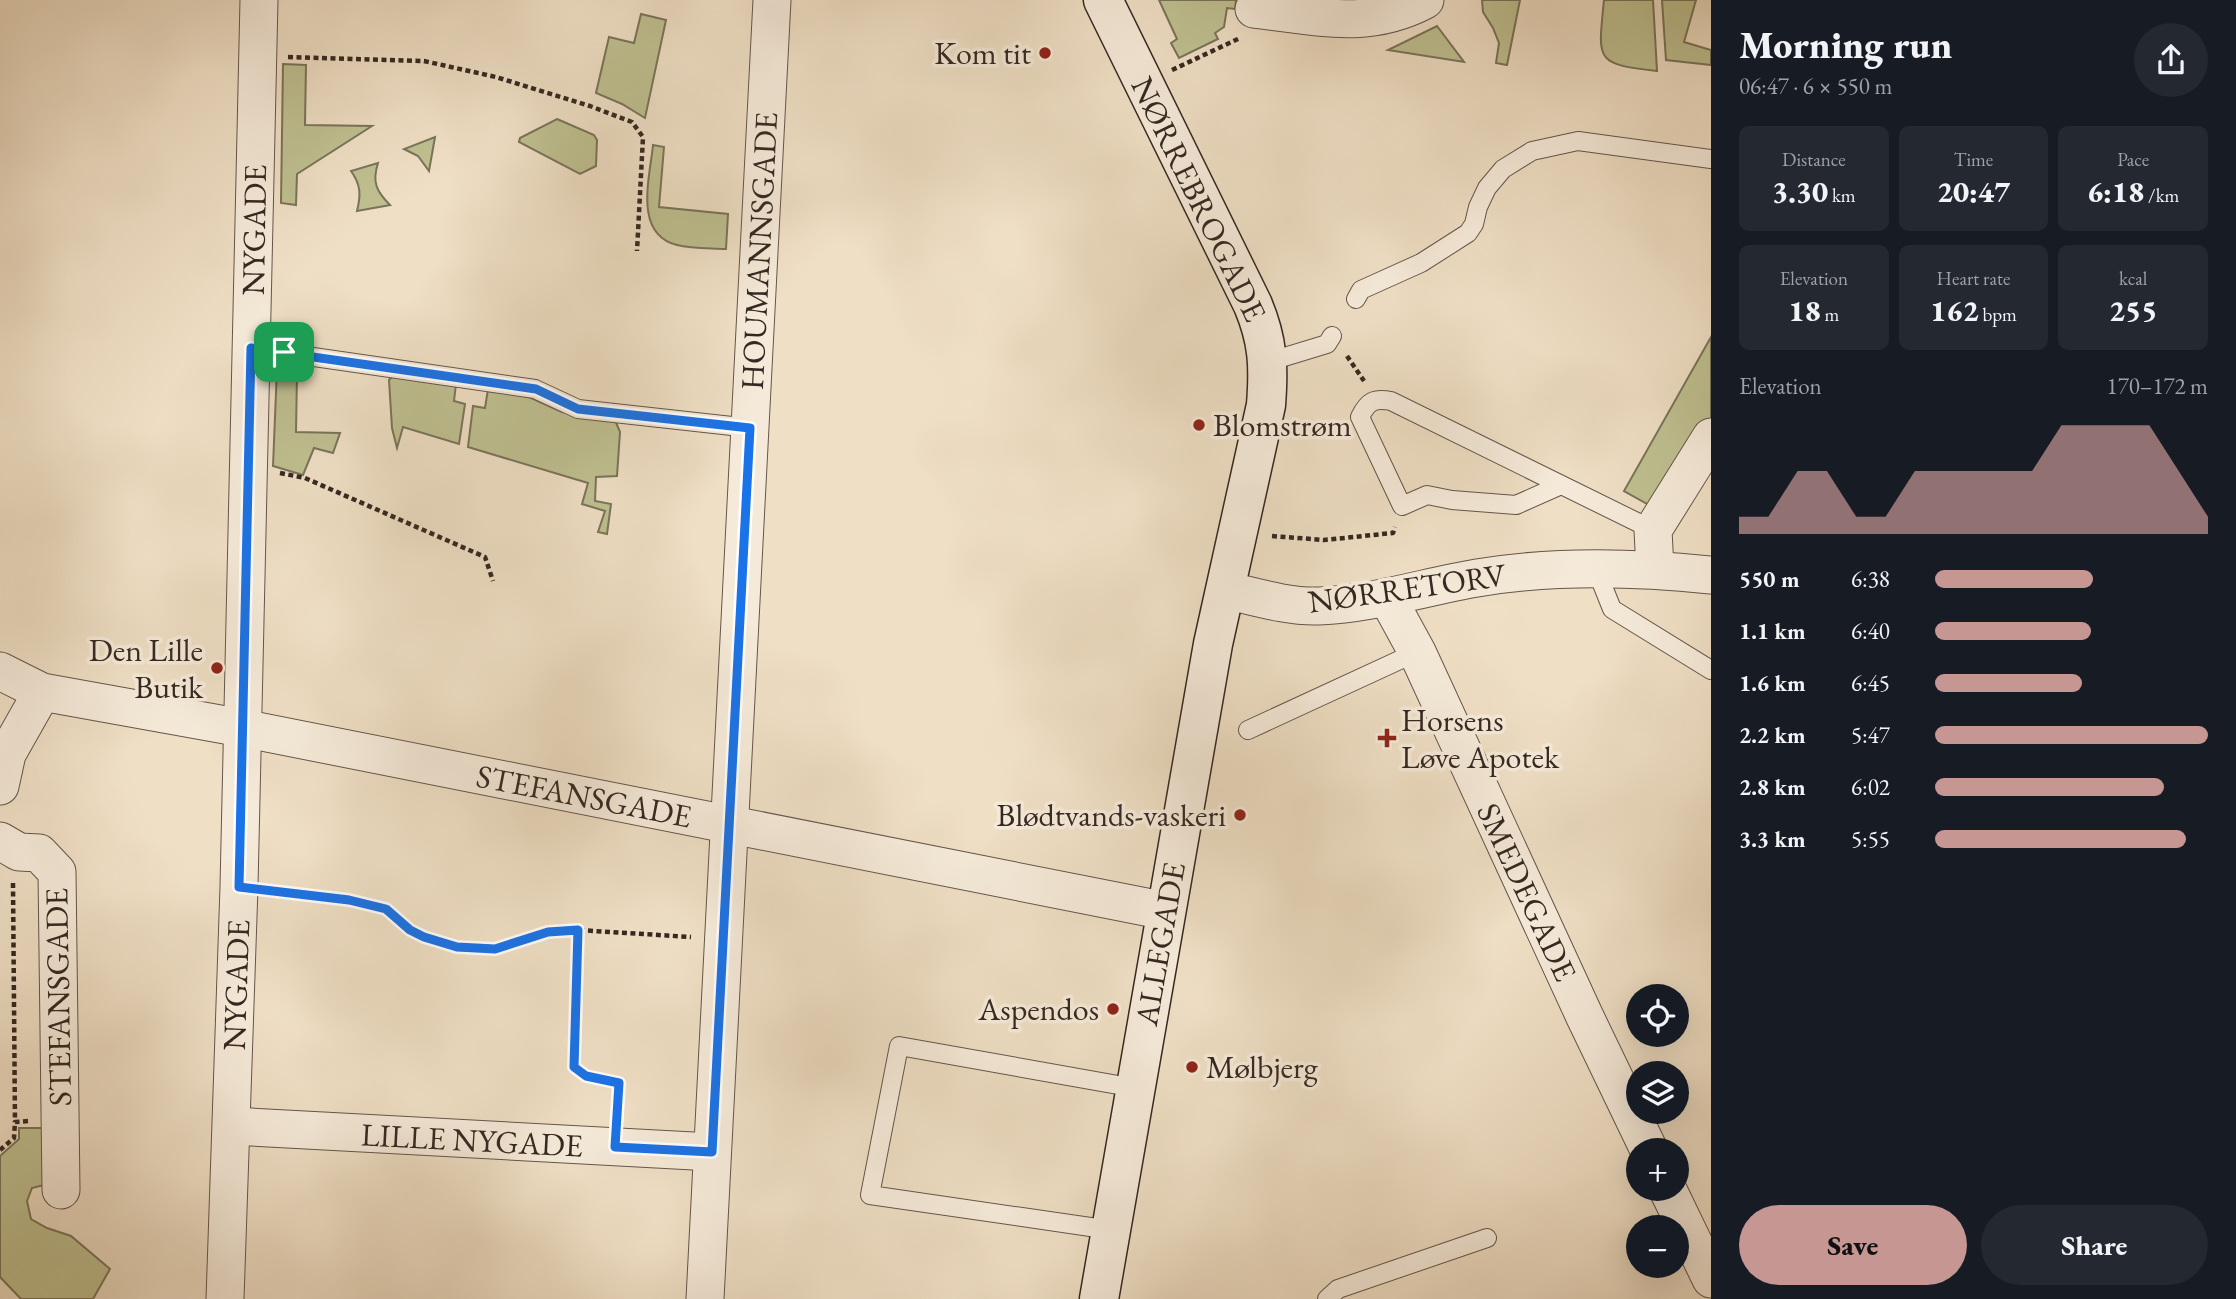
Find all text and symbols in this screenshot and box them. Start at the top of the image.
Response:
text: Morning run [1739,20,1952,69]
button: share [2134,23,2208,97]
place label: Kom tit [934,32,1031,74]
marker: Kom tit [1037,45,1053,61]
street label: NØRREBROGADE [1122,70,1276,328]
text: 06:47 · 6 × 550 m [1739,71,1892,101]
street label: HOUMANNSGADE [731,111,787,391]
text: Distance [1782,147,1846,172]
text: Time [1954,147,1993,172]
text: Pace [2117,147,2149,172]
street label: NYGADE [232,164,276,296]
text: 3.30 [1772,172,1828,211]
text: 20:47 [1937,172,2010,211]
text: 6:18 [2087,172,2144,211]
text: km [1828,183,1856,208]
text: /km [2144,183,2179,208]
text: Elevation [1780,266,1848,291]
text: Heart rate [1937,266,2010,291]
text: kcal [2119,266,2147,291]
text: 18 [1788,291,1821,330]
text: 162 [1930,291,1979,330]
text: 255 [2109,291,2157,330]
text: m [1821,302,1839,327]
text: bpm [1979,302,2017,327]
pin [254,322,314,382]
icon: arrive [265,333,303,371]
text: Elevation [1739,371,1822,401]
text: 170–172 m [2107,371,2208,401]
place label: Blomstrøm [1213,404,1352,446]
marker: Blomstrøm [1191,417,1207,433]
street label: NØRRETORV [1305,553,1509,623]
text: 550 m [1739,564,1800,594]
text: 6:38 [1851,564,1890,594]
text: 1.1 km [1739,616,1806,646]
text: 6:40 [1851,616,1890,646]
place label: Den Lille Butik [89,629,204,708]
marker: Den Lille Butik [209,660,225,676]
text: 1.6 km [1739,668,1806,698]
text: 6:45 [1851,668,1890,698]
place label: Horsens Løve Apotek [1401,699,1560,778]
text: 2.2 km [1739,720,1806,750]
text: 5:47 [1851,720,1890,750]
marker: Horsens Løve Apotek [1379,730,1395,746]
street label: STEFANSGADE [473,755,695,837]
text: 2.8 km [1739,772,1806,802]
text: 6:02 [1851,772,1890,802]
place label: Blødtvands-vaskeri [997,794,1226,836]
street label: SMEDEGADE [1467,796,1587,988]
marker: Blødtvands-vaskeri [1232,807,1248,823]
text: 3.3 km [1739,824,1806,854]
text: 5:55 [1851,824,1890,854]
street label: ALLEGADE [1125,859,1195,1030]
street label: STEFANSGADE [35,887,81,1107]
street label: NYGADE [213,919,259,1051]
map controls [1626,984,1689,1278]
button: locate [1626,984,1689,1047]
place label: Aspendos [977,988,1099,1030]
marker: Aspendos [1105,1001,1121,1017]
place label: Mølbjerg [1206,1046,1319,1088]
marker: Mølbjerg [1184,1059,1200,1075]
button: layers [1626,1061,1689,1124]
street label: LILLE NYGADE [360,1113,584,1167]
button: + [1626,1138,1689,1201]
button: Save [1739,1205,1967,1285]
button: Share [1981,1205,2208,1285]
button: − [1626,1215,1689,1278]

